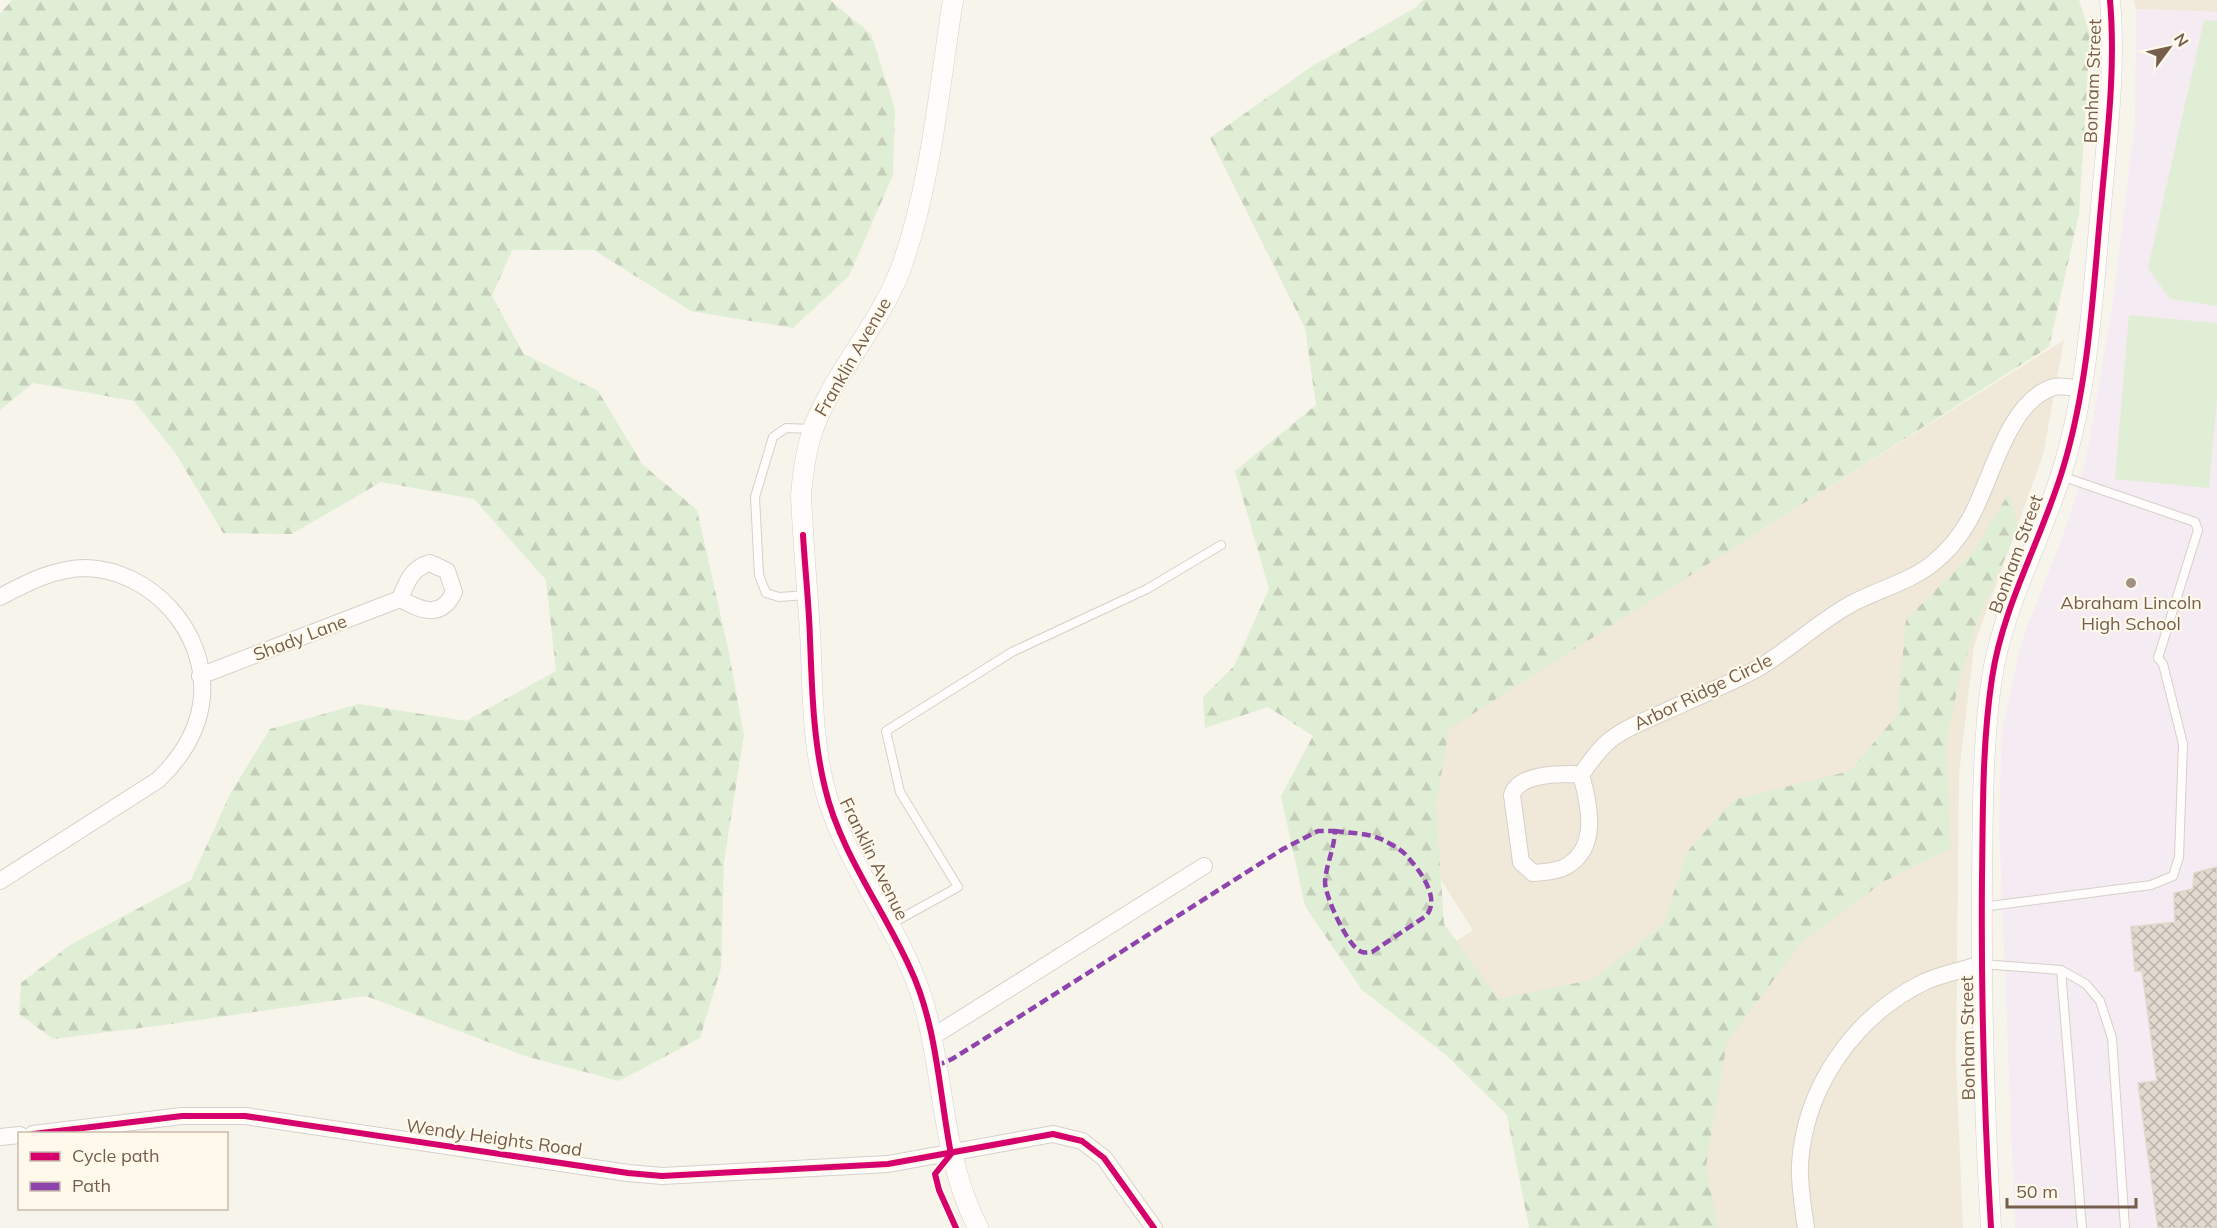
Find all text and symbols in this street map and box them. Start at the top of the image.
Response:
street label: Bonham Street [2079,18,2106,144]
north arrow [2139,18,2199,78]
text: N [2170,29,2193,50]
street label: Franklin Avenue [809,293,896,420]
street label: Bonham Street [1983,491,2048,616]
marker: Abraham Lincoln High School [2124,576,2138,590]
place label: Abraham Lincoln High School [2060,591,2202,635]
street label: Shady Lane [250,609,350,666]
street label: Arbor Ridge Circle [1630,648,1776,735]
street label: Franklin Avenue [835,794,914,924]
street label: Bonham Street [1955,975,1980,1101]
street label: Wendy Heights Road [404,1114,584,1161]
legend [18,1132,228,1210]
text: Cycle path [72,1144,159,1167]
scale bar [2007,1171,2136,1209]
text: Path [72,1174,111,1197]
text: 50 m [2016,1180,2058,1203]

